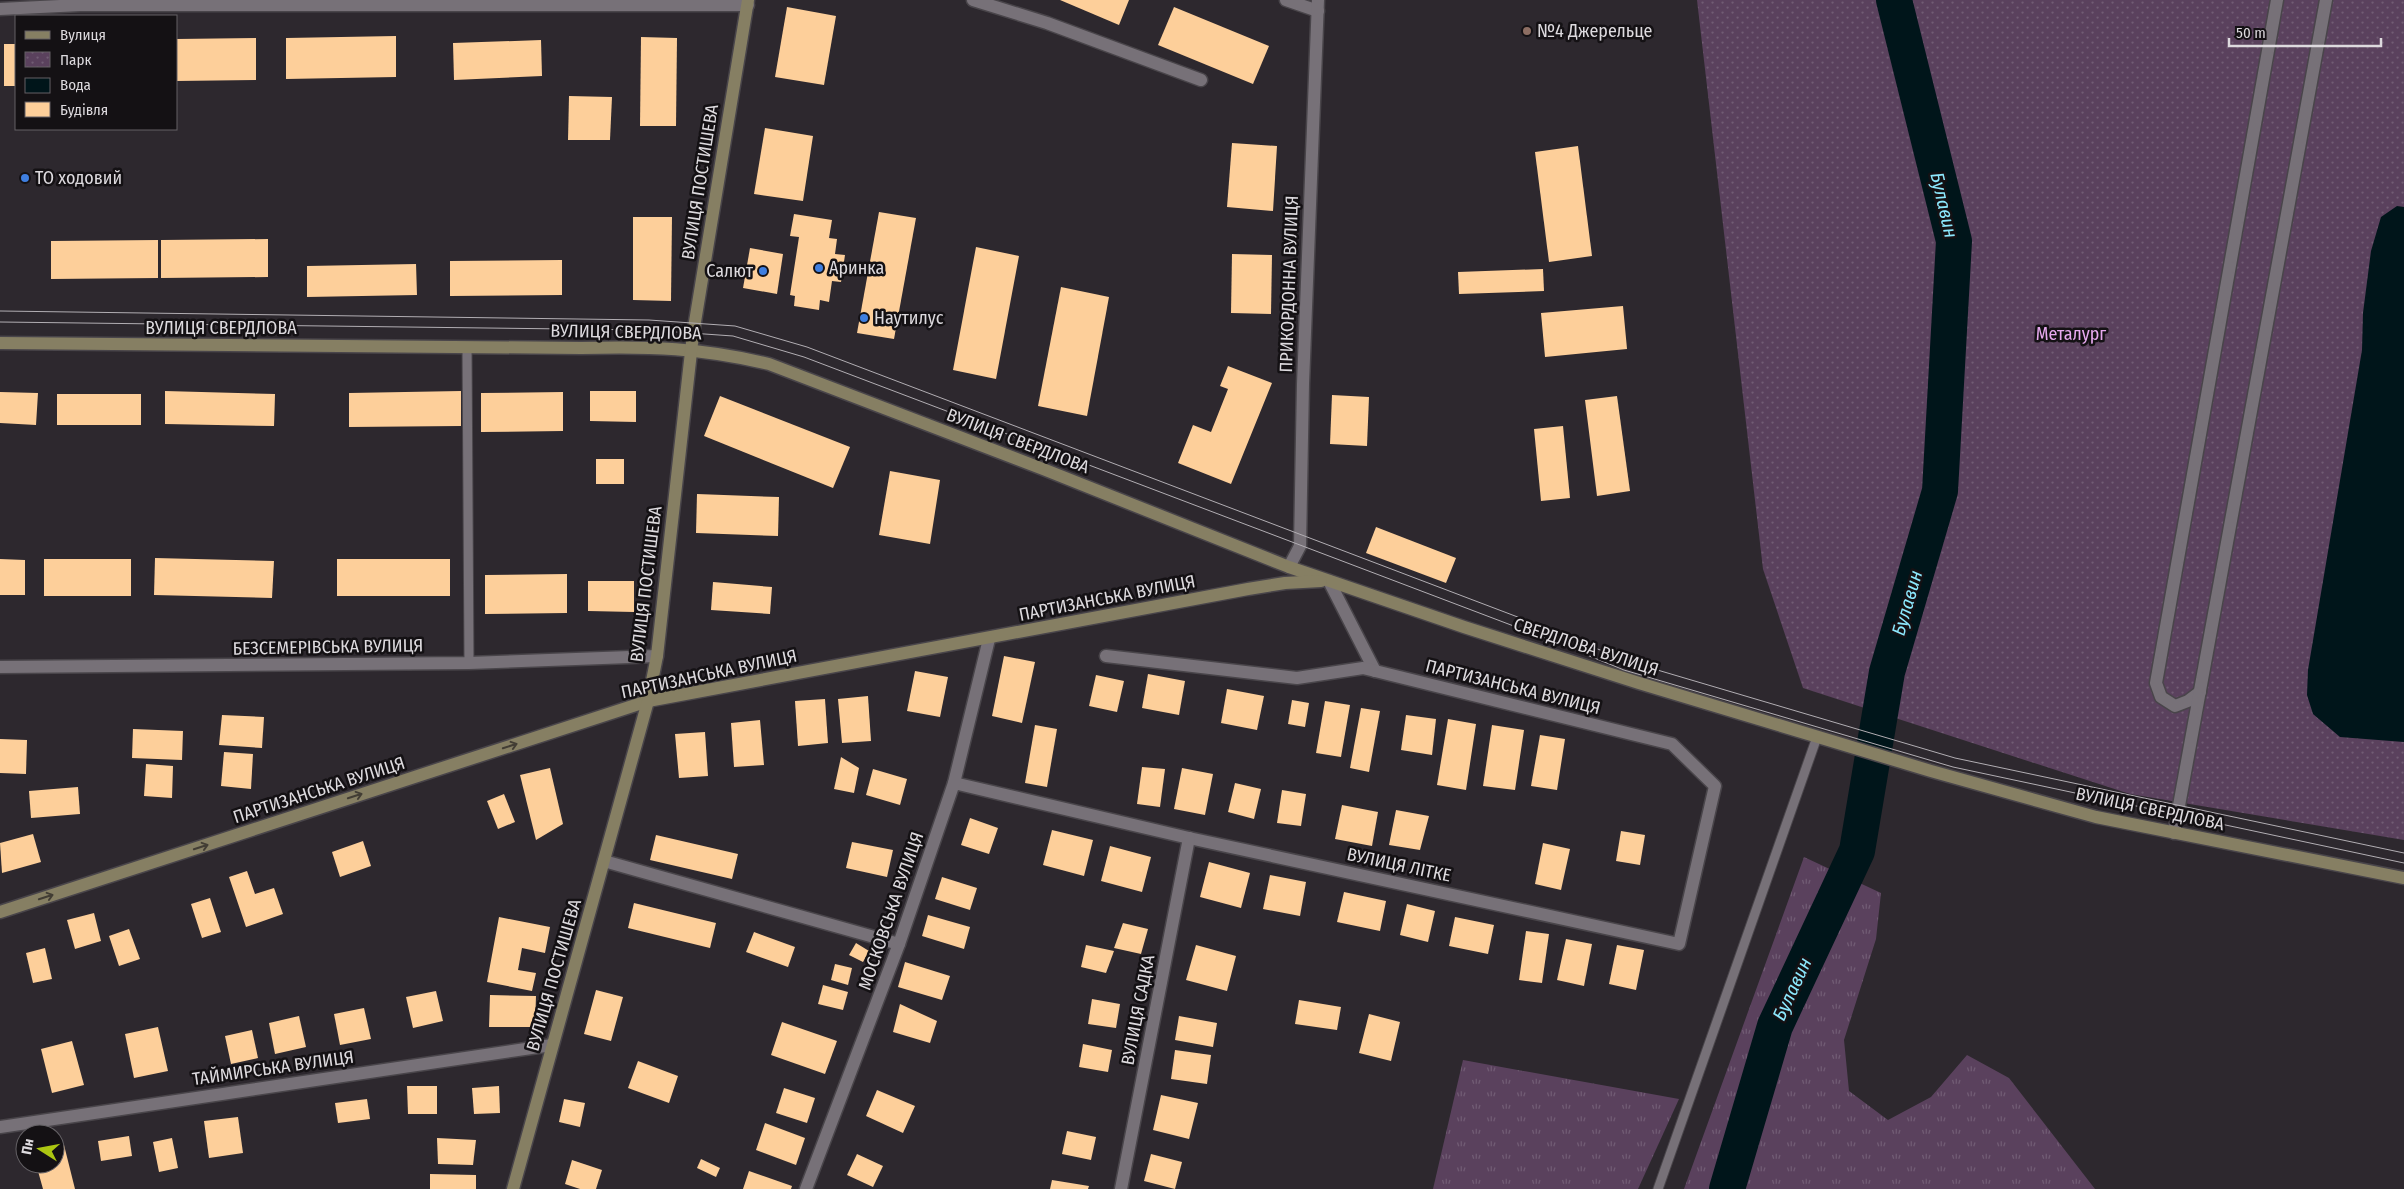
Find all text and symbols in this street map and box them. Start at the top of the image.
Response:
legend [15,15,178,130]
scale bar [2229,15,2382,47]
place label: №4 Джерельце [1537,20,1653,42]
text: 50 m [2236,24,2266,42]
marker: №4 Джерельце [1521,25,1533,37]
text: Вулиця [60,26,106,44]
text: Парк [60,51,91,69]
text: Вода [60,76,91,94]
text: Будівля [60,101,108,119]
street label: ВУЛИЦЯ ПОСТИШЕВА [677,102,723,261]
place label: ТО ходовий [35,167,122,189]
water label: Булавин [1925,170,1963,240]
marker: ТО ходовий [19,172,31,184]
street label: ПРИКОРДОННА ВУЛИЦЯ [1275,195,1303,373]
place label: Аринка [829,257,884,279]
place label: Салют [706,260,754,282]
marker: Аринка [813,262,825,274]
marker: Салют [757,265,769,277]
place label: Наутилус [874,307,944,329]
marker: Наутилус [858,312,870,324]
street label: ВУЛИЦЯ СВЕРДЛОВА [145,317,297,339]
street label: ВУЛИЦЯ СВЕРДЛОВА [550,320,702,344]
park label: Металург [2036,323,2106,345]
street label: ВУЛИЦЯ СВЕРДЛОВА [943,404,1093,479]
street label: ВУЛИЦЯ ПОСТИШЕВА [626,504,667,663]
water label: Булавин [1887,568,1927,638]
street label: ПАРТИЗАНСЬКА ВУЛИЦЯ [1017,570,1197,626]
street label: СВЕРДЛОВА ВУЛИЦЯ [1511,613,1661,681]
street label: БЕЗСЕМЕРІВСЬКА ВУЛИЦЯ [232,634,424,660]
street label: ПАРТИЗАНСЬКА ВУЛИЦЯ [619,645,799,703]
street label: ПАРТИЗАНСЬКА ВУЛИЦЯ [1423,655,1603,719]
one-way arrow [501,741,517,750]
street label: ПАРТИЗАНСЬКА ВУЛИЦЯ [230,752,408,828]
street label: ВУЛИЦЯ СВЕРДЛОВА [2074,783,2227,836]
one-way arrow [347,791,363,801]
street label: МОСКОВСЬКА ВУЛИЦЯ [854,829,928,993]
one-way arrow [193,842,208,851]
street label: ВУЛИЦЯ ЛІТКЕ [1345,843,1453,887]
one-way arrow [38,892,54,902]
street label: ВУЛИЦЯ ПОСТИШЕВА [522,896,586,1054]
street label: ВУЛИЦЯ САДКА [1117,952,1160,1067]
water label: Булавин [1767,954,1817,1024]
street label: ТАЙМИРСЬКА ВУЛИЦЯ [191,1046,355,1090]
north arrow [15,1124,65,1174]
text: Пн [18,1137,38,1156]

